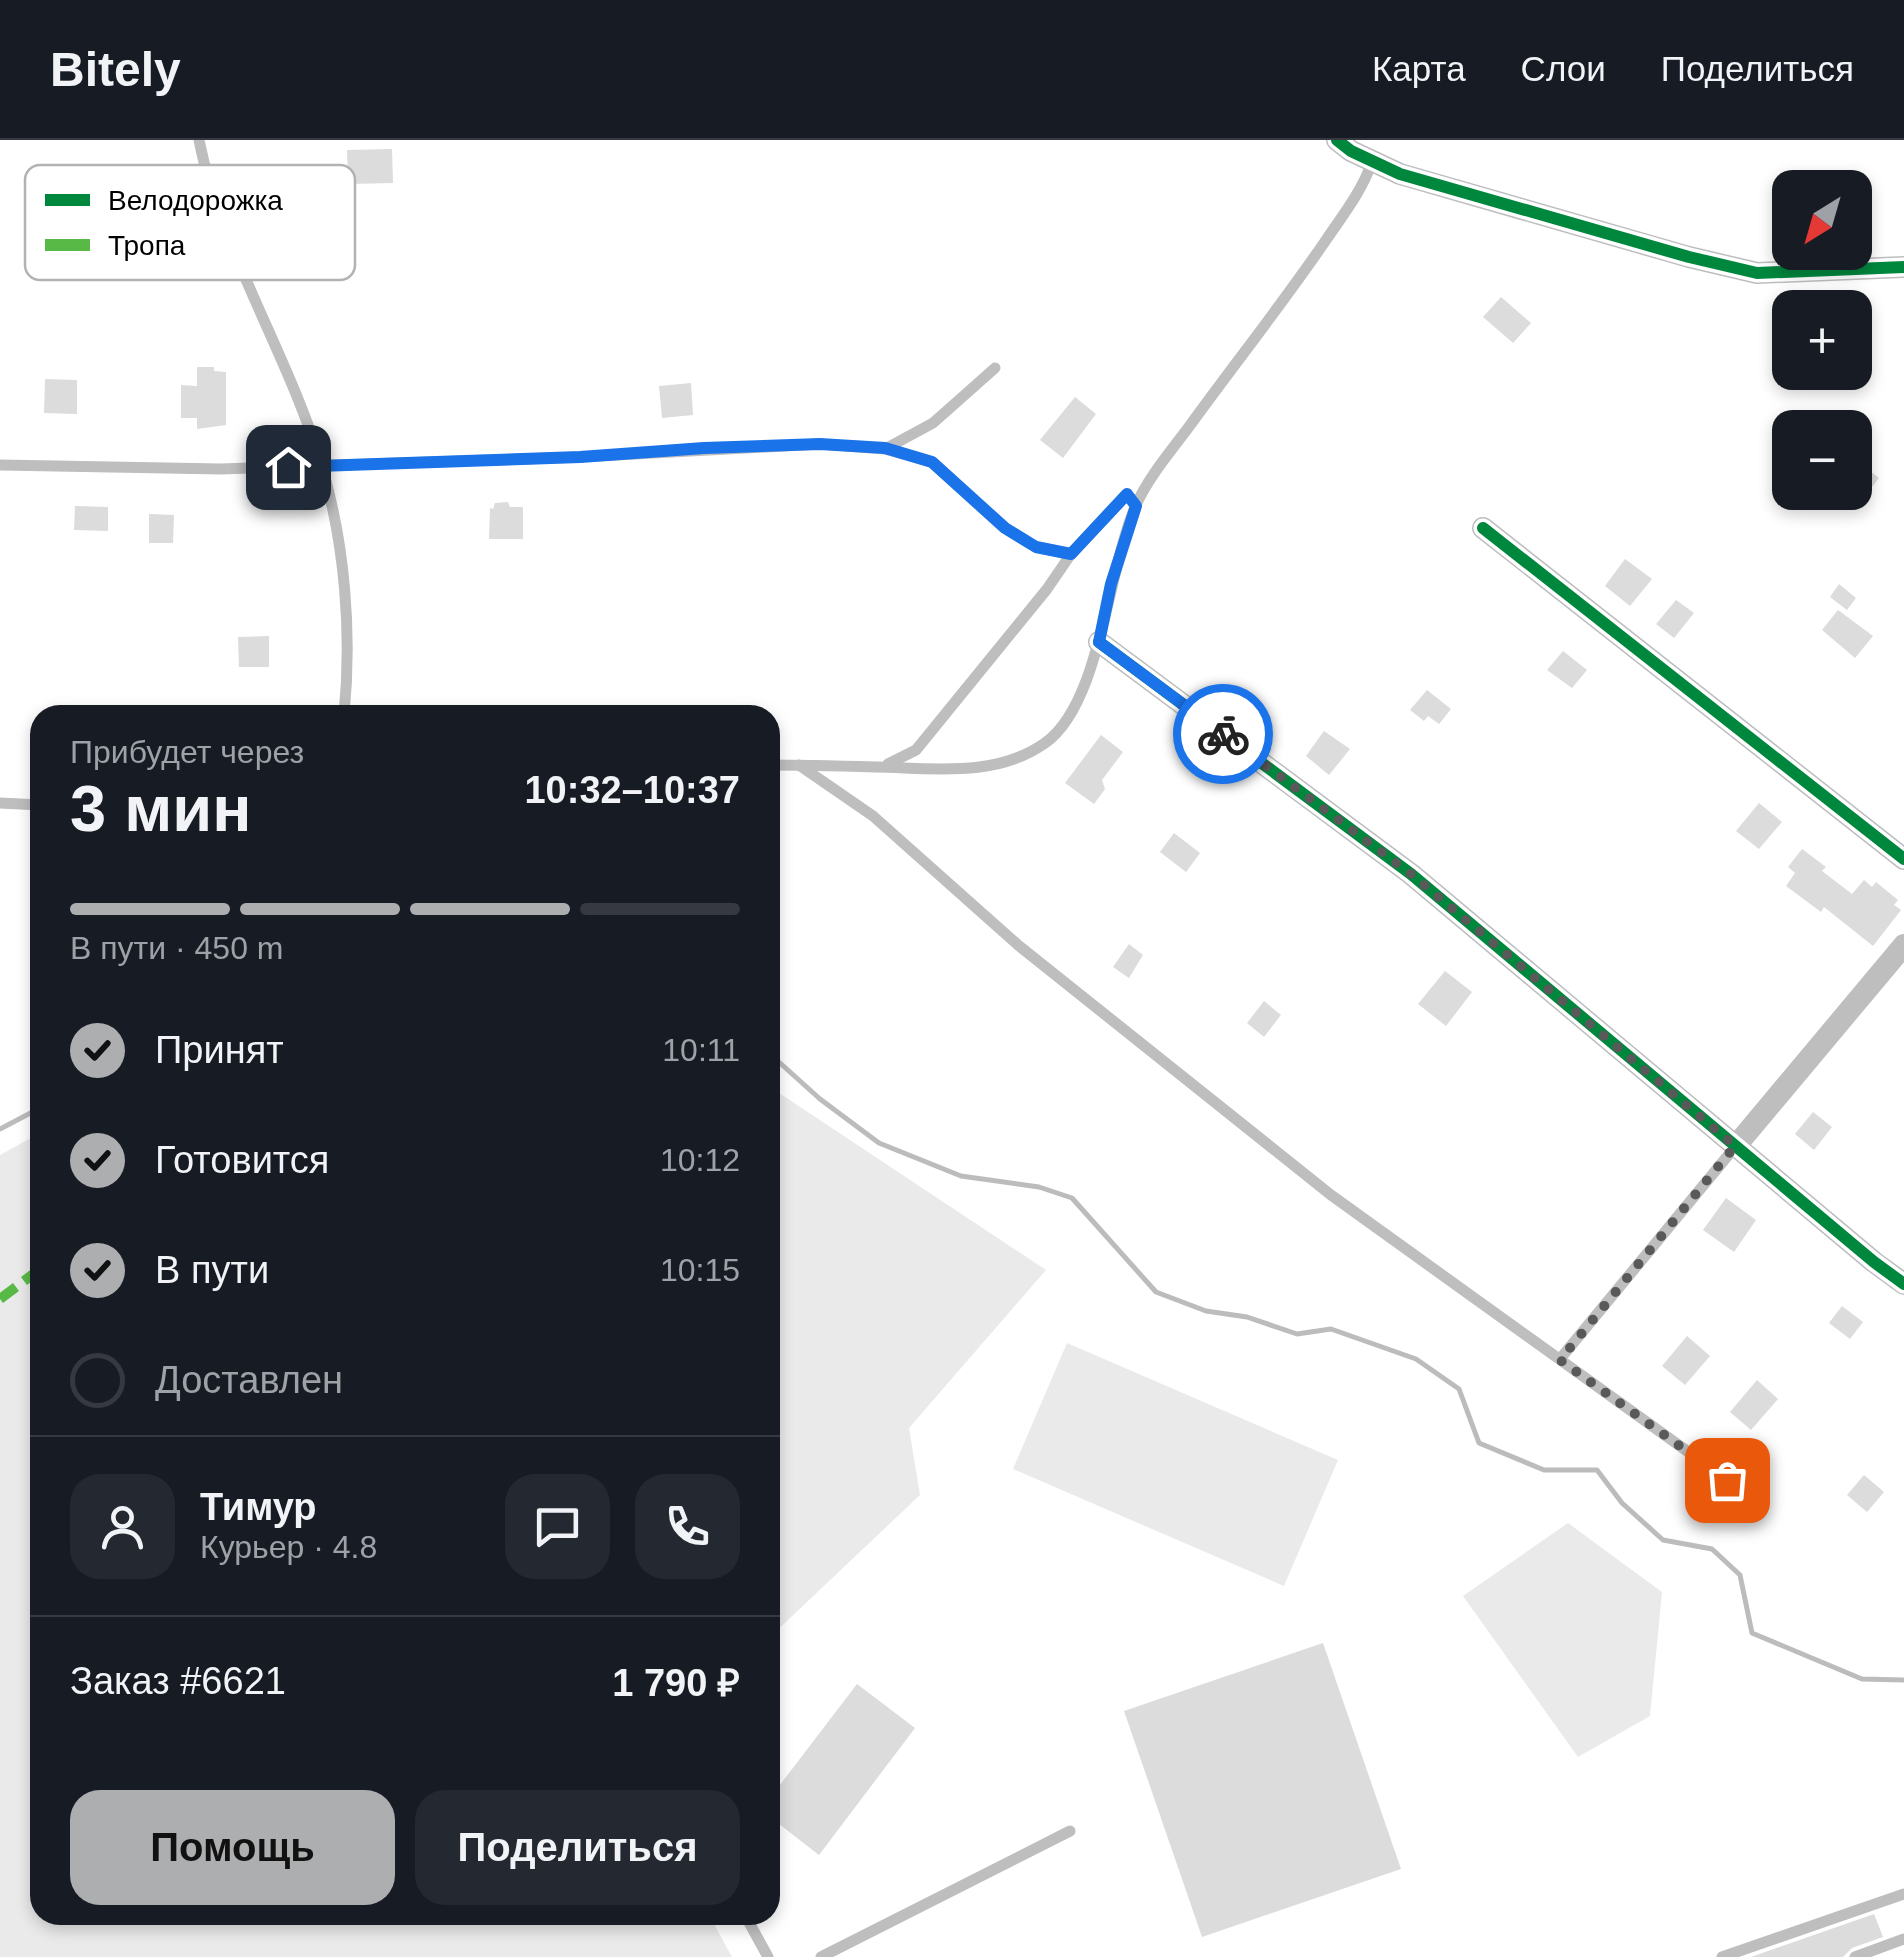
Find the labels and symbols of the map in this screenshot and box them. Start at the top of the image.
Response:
legend [25,165,355,280]
north arrow [1772,170,1872,270]
text: Велодорожка [108,185,283,216]
text: Тропа [108,230,186,261]
pin [246,425,331,510]
courier [1173,684,1273,784]
pin [1685,1438,1770,1523]

